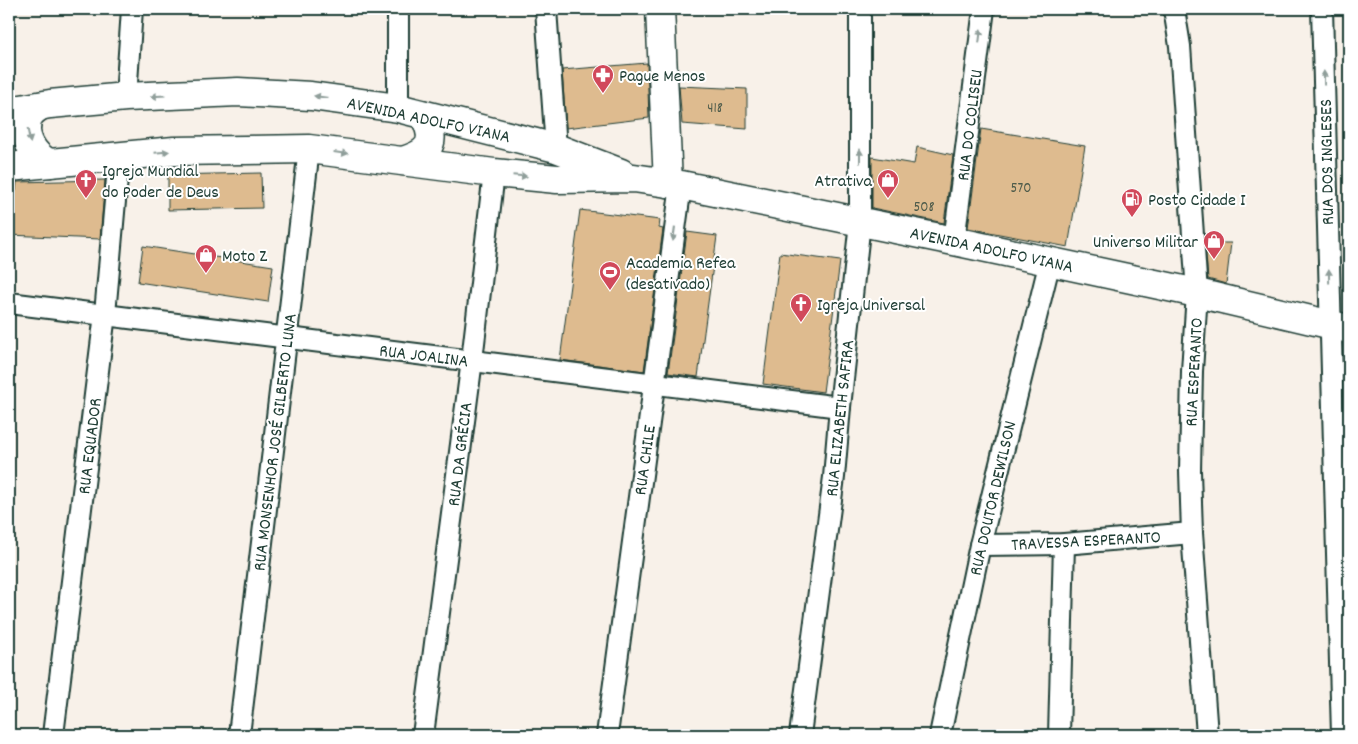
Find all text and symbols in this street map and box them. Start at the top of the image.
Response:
one-way arrow [976,28,984,44]
pharmacy icon: Pague Menos [591,63,615,94]
place label: Pague Menos [619,65,706,90]
street label: RUA DO COLISEU [952,68,991,182]
one-way arrow [1320,70,1328,86]
one-way arrow [150,92,166,100]
street label: AVENIDA ADOLFO VIANA [344,92,513,151]
one-way arrow [312,93,328,101]
house number: 418 [707,98,723,120]
street label: RUA DOS INGLESES [1315,99,1342,225]
one-way arrow [25,129,33,145]
one-way arrow [154,148,170,156]
one-way arrow [856,148,864,164]
one-way arrow [334,149,350,157]
place label: Igreja Mundial do Poder de Deus [102,160,219,206]
church icon: Igreja Mundial do Poder de Deus [74,168,98,199]
shop icon: Atrativa [876,168,900,199]
place label: Atrativa [815,170,873,195]
one-way arrow [512,172,528,180]
house number: 570 [1011,178,1031,200]
fuel station icon: Posto Cidade I [1120,187,1144,218]
place label: Posto Cidade I [1148,189,1246,214]
house number: 508 [913,197,935,219]
street label: AVENIDA ADOLFO VIANA [907,222,1076,281]
one-way arrow [670,226,678,242]
shop icon: Universo Militar [1202,229,1226,260]
place label: Universo Militar [1093,231,1198,256]
shop icon: Moto Z [194,243,218,274]
place label: Moto Z [222,245,267,270]
place label: Academia Refea (desativado) [626,252,736,298]
sports icon: Academia Refea (desativado) [598,260,622,291]
one-way arrow [1325,267,1333,283]
church icon: Igreja Universal [789,292,813,323]
place label: Igreja Universal [817,294,926,319]
street label: RUA MONSENHOR JOSÉ GILBERTO LUNA [248,312,305,573]
street label: RUA ESPERANTO [1180,317,1211,427]
street label: RUA ELIZABETH SAFIRA [821,338,862,498]
street label: RUA JOALINA [378,340,470,375]
street label: RUA EQUADOR [73,397,110,496]
street label: RUA DA GRÉCIA [443,401,480,508]
street label: RUA DOUTOR DEWILSON [964,419,1024,578]
street label: RUA CHILE [629,424,664,497]
street label: TRAVESSA ESPERANTO [1011,526,1162,559]

